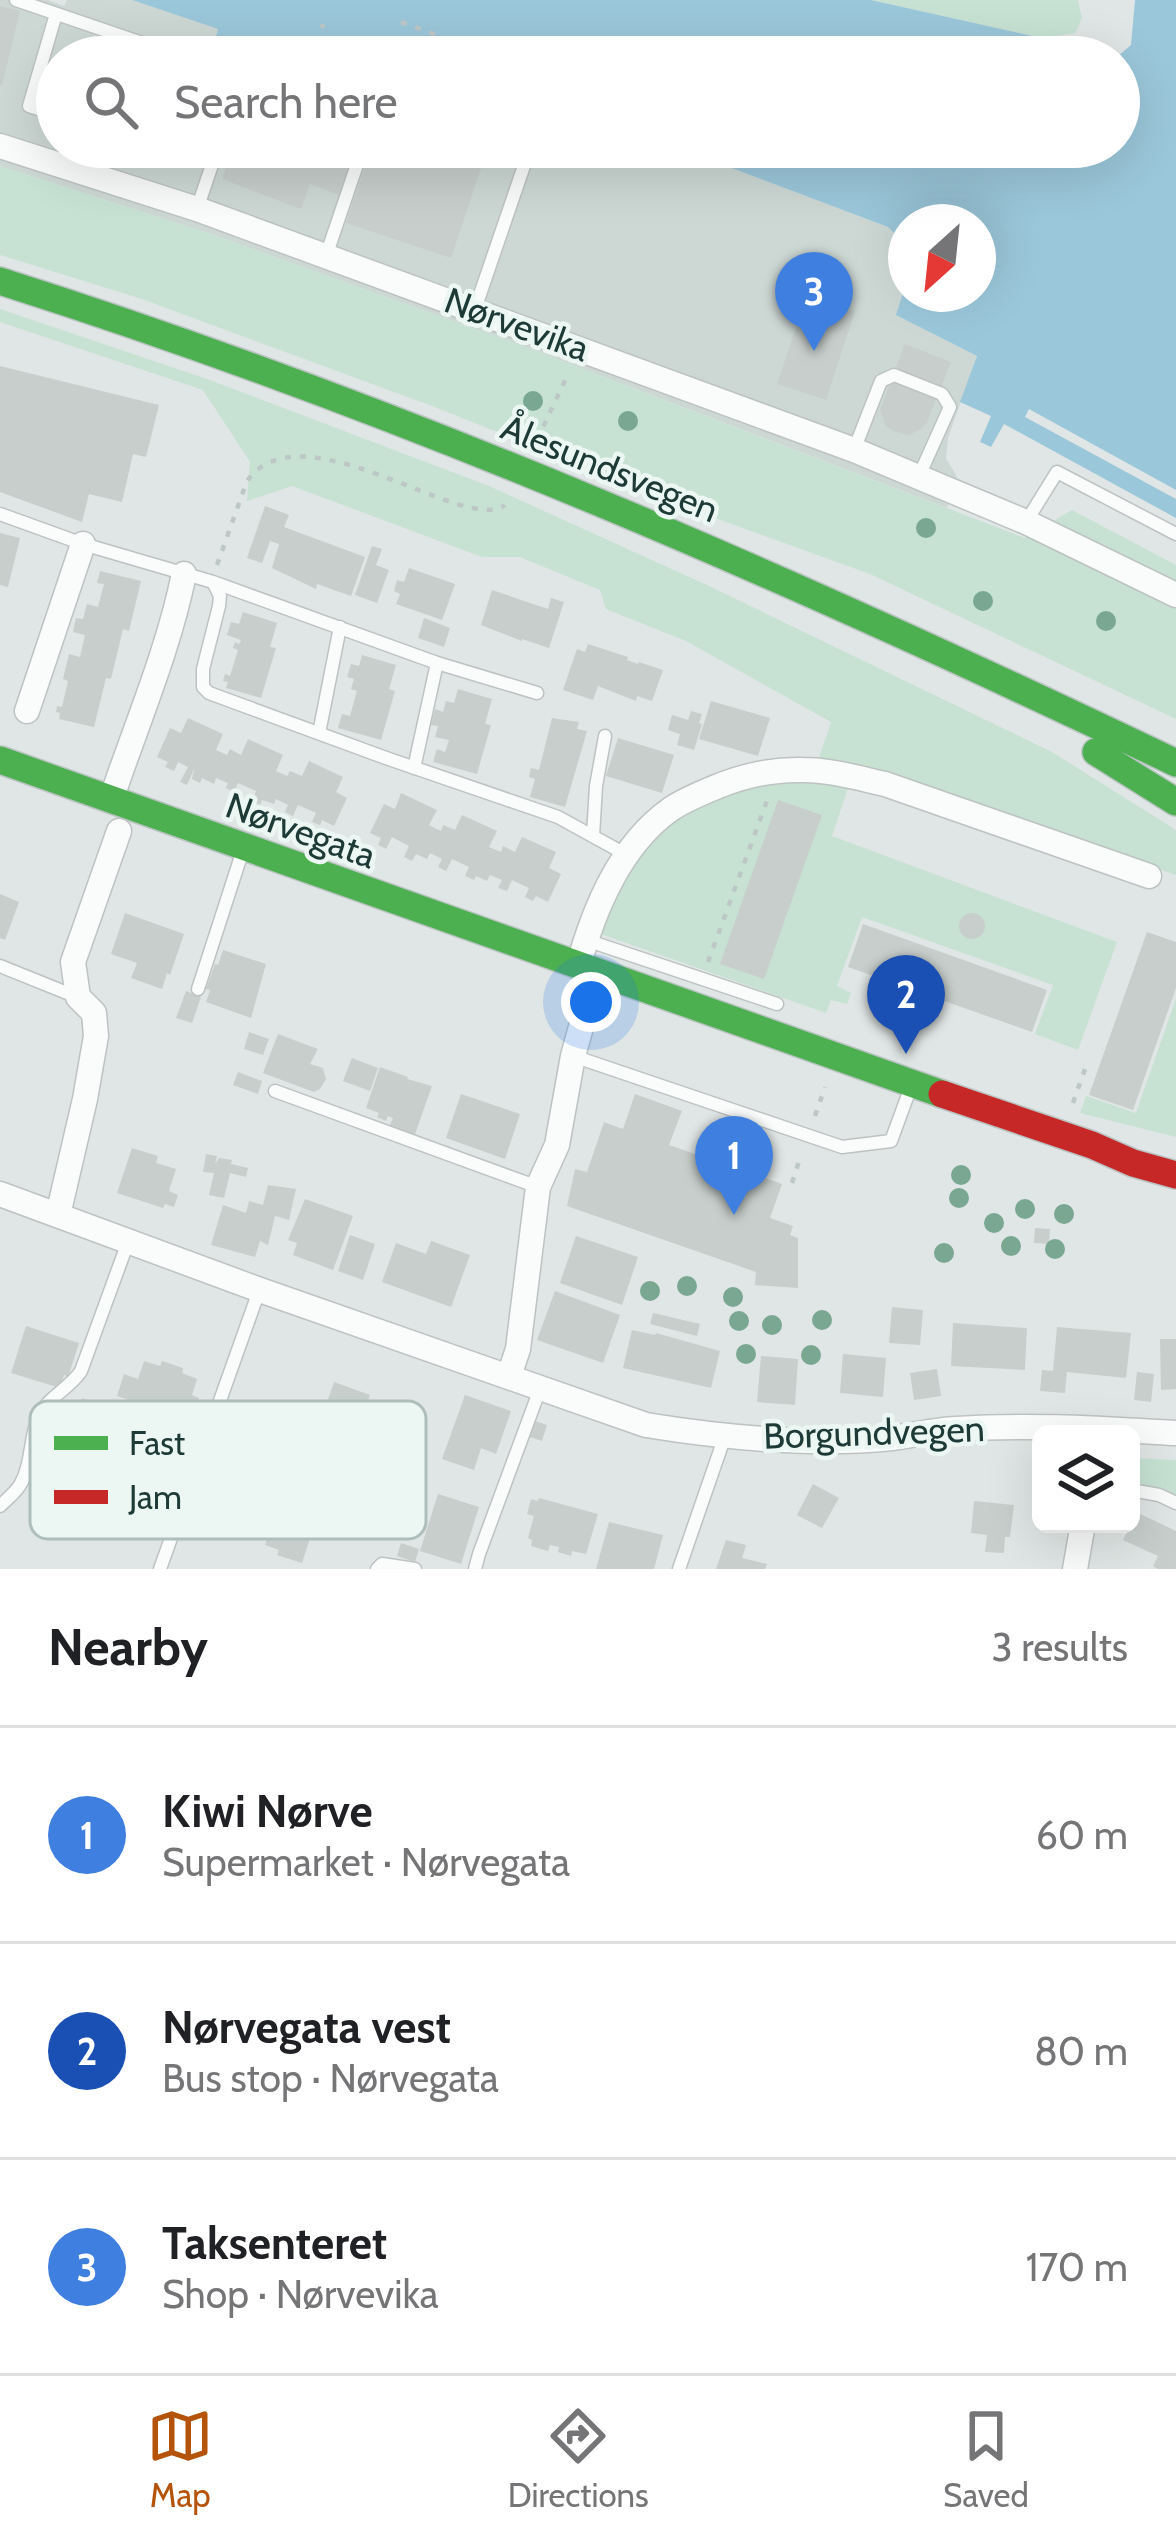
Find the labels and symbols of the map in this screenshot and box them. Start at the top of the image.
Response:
north arrow [888,204,996,312]
pin: 3 [775,252,853,351]
street label: Nørvevika [439,278,595,370]
street label: Ålesundsvegen [495,405,725,531]
street label: Nørvegata [220,783,382,877]
pin: 2 [867,955,945,1054]
your location [561,972,621,1032]
pin: 1 [695,1116,773,1215]
legend [30,1401,426,1539]
street label: Borgundvegen [762,1406,986,1458]
text: Fast [129,1423,185,1463]
text: Jam [128,1477,182,1517]

